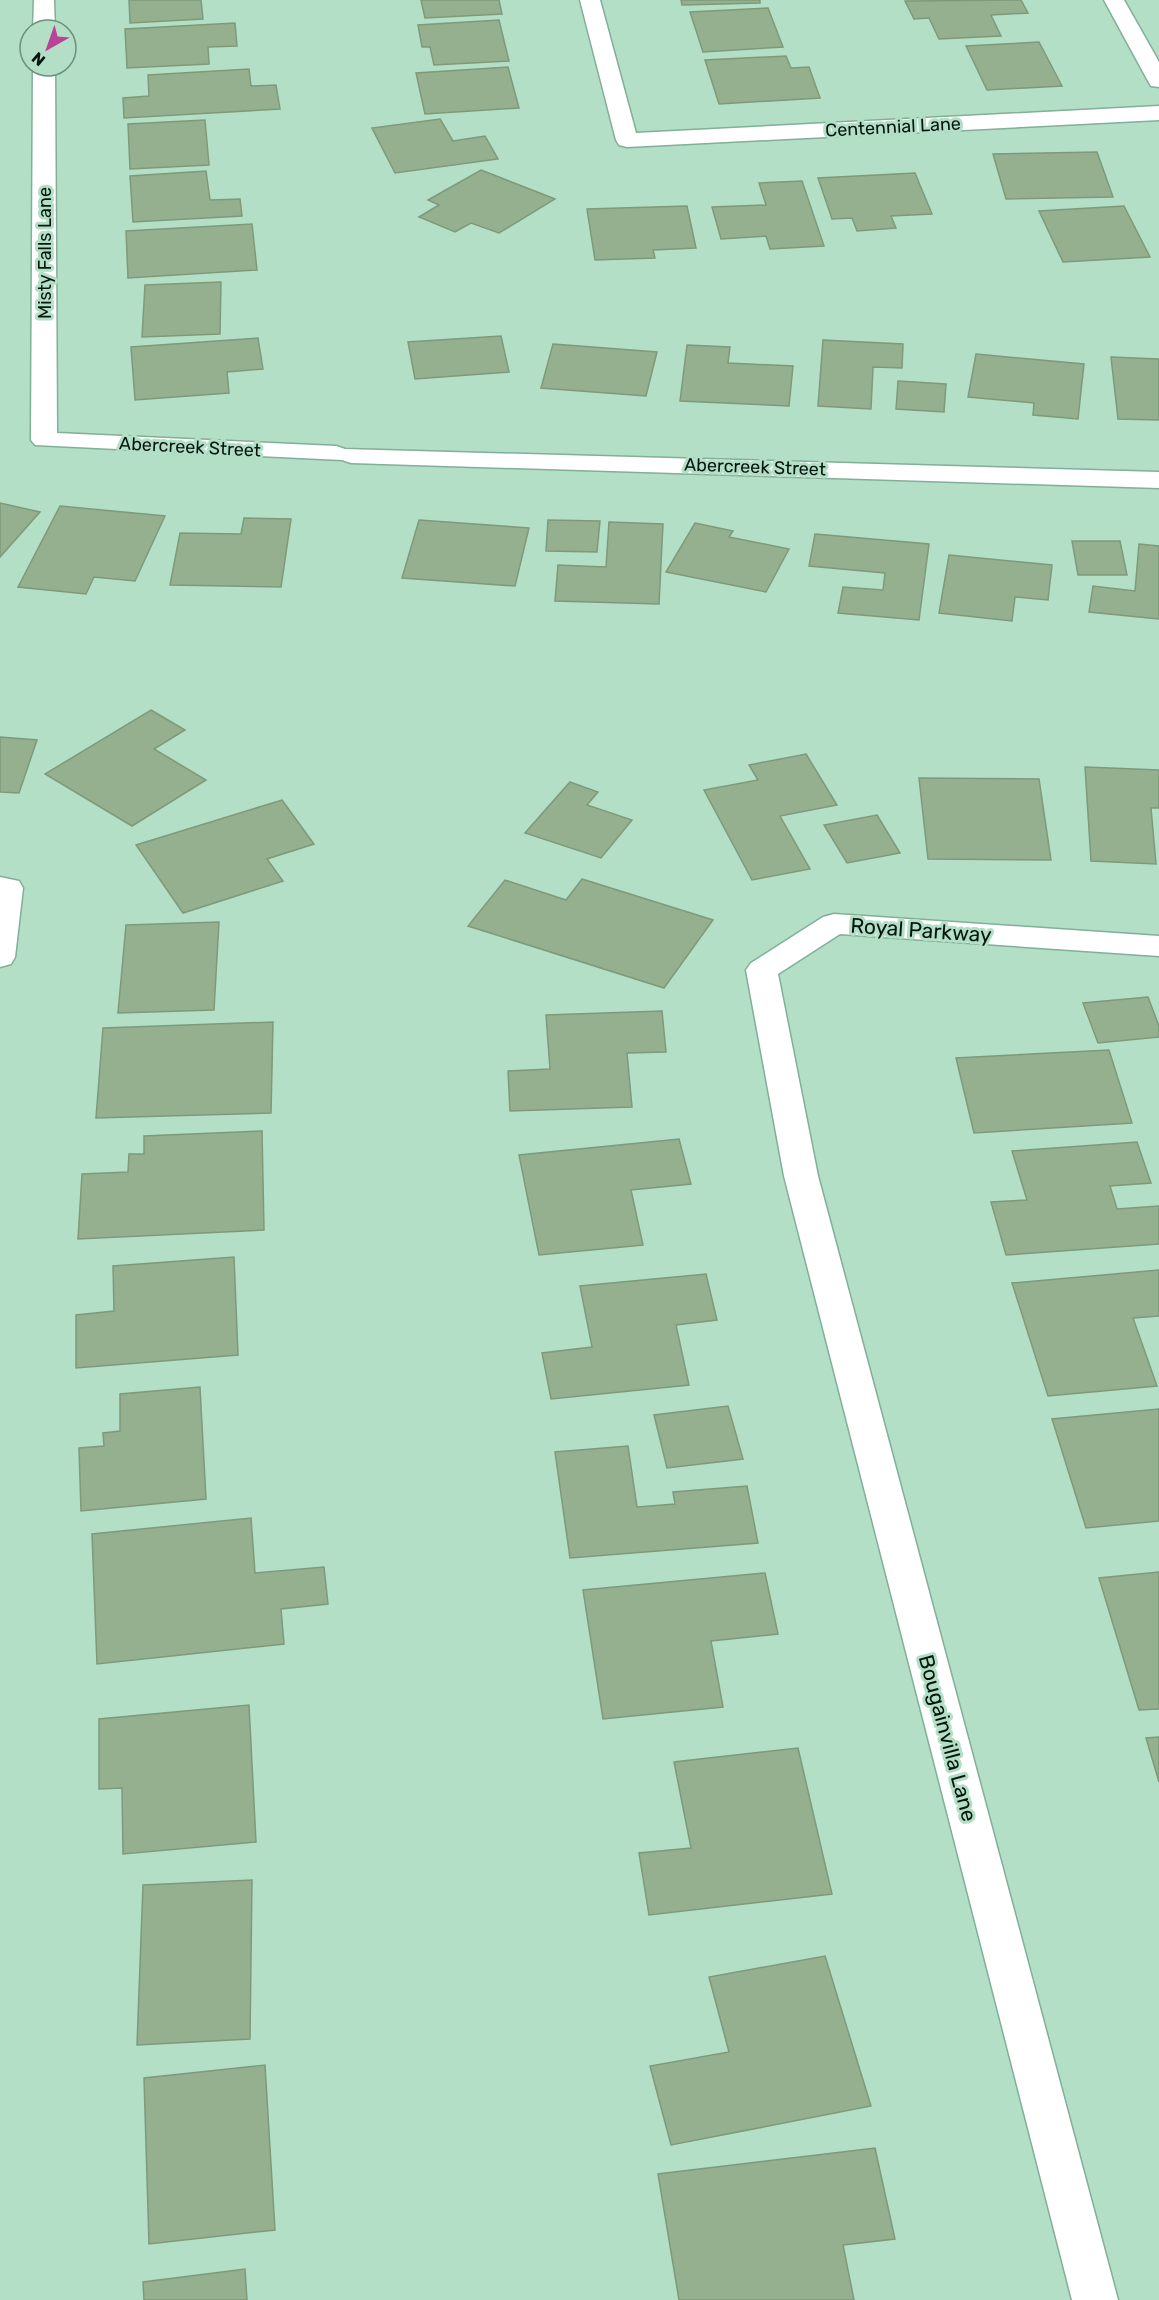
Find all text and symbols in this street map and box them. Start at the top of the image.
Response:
north arrow [18,18,78,78]
text: N [28,48,49,70]
street label: Centennial Lane [825,112,961,142]
street label: Misty Falls Lane [34,187,56,319]
street label: Abercreek Street [119,432,261,462]
street label: Abercreek Street [684,454,826,480]
street label: Royal Parkway [850,913,993,947]
street label: Bougainvilla Lane [914,1652,982,1824]

